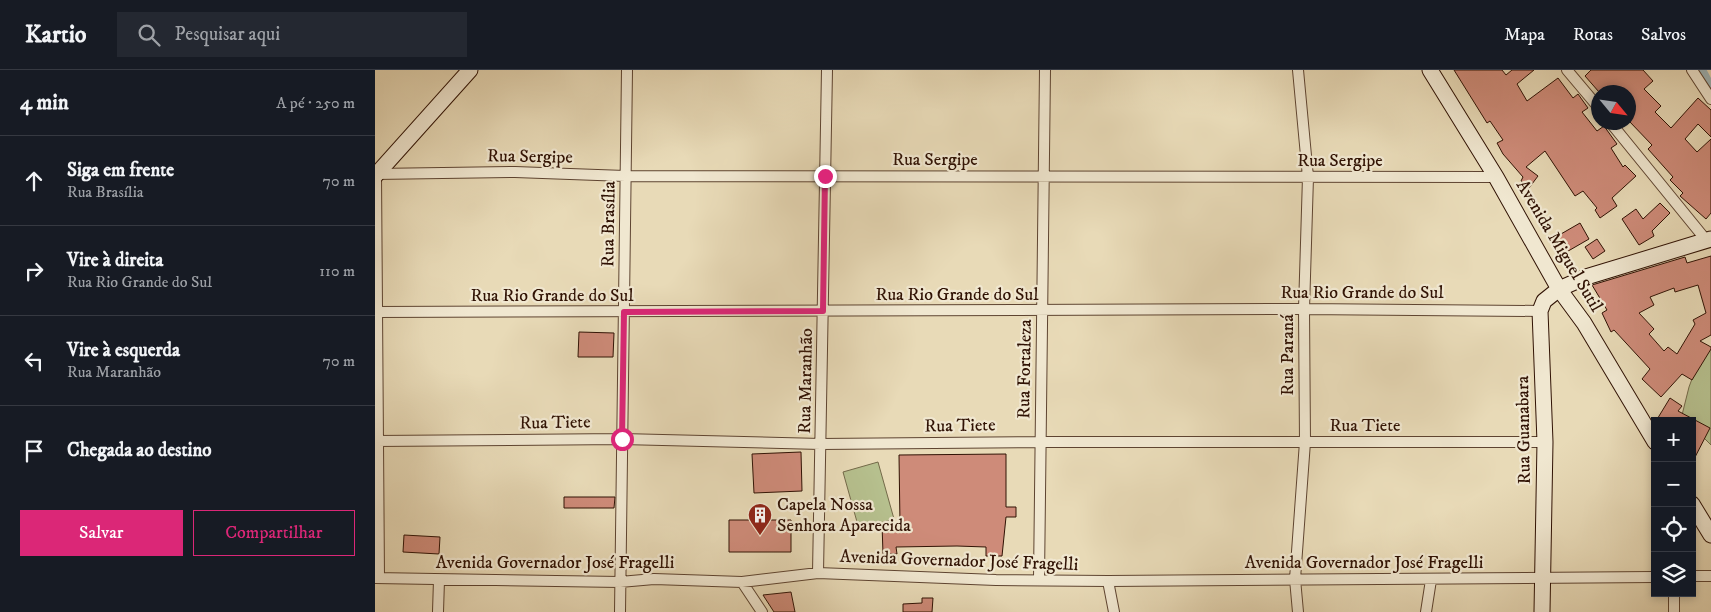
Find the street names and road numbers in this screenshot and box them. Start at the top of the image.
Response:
street label: Rua Sergipe [487,145,573,169]
street label: Rua Sergipe [892,149,978,171]
street label: Rua Sergipe [1297,150,1383,172]
street label: Avenida Miguel Sutil [1511,176,1607,317]
street label: Rua Brasília [597,180,621,267]
street label: Rua Rio Grande do Sul [1280,282,1444,304]
street label: Rua Rio Grande do Sul [875,284,1039,306]
street label: Rua Rio Grande do Sul [470,285,634,307]
street label: Rua Paraná [1277,314,1299,396]
street label: Rua Fortaleza [1013,319,1037,419]
street label: Rua Maranhão [794,328,818,434]
street label: Rua Guanabara [1512,375,1536,484]
street label: Rua Tiete [519,411,591,435]
street label: Rua Tiete [924,414,996,438]
street label: Rua Tiete [1329,415,1401,437]
street label: Avenida Governador José Fragelli [839,546,1079,576]
street label: Avenida Governador José Fragelli [436,552,674,574]
street label: Avenida Governador José Fragelli [1245,552,1483,574]

